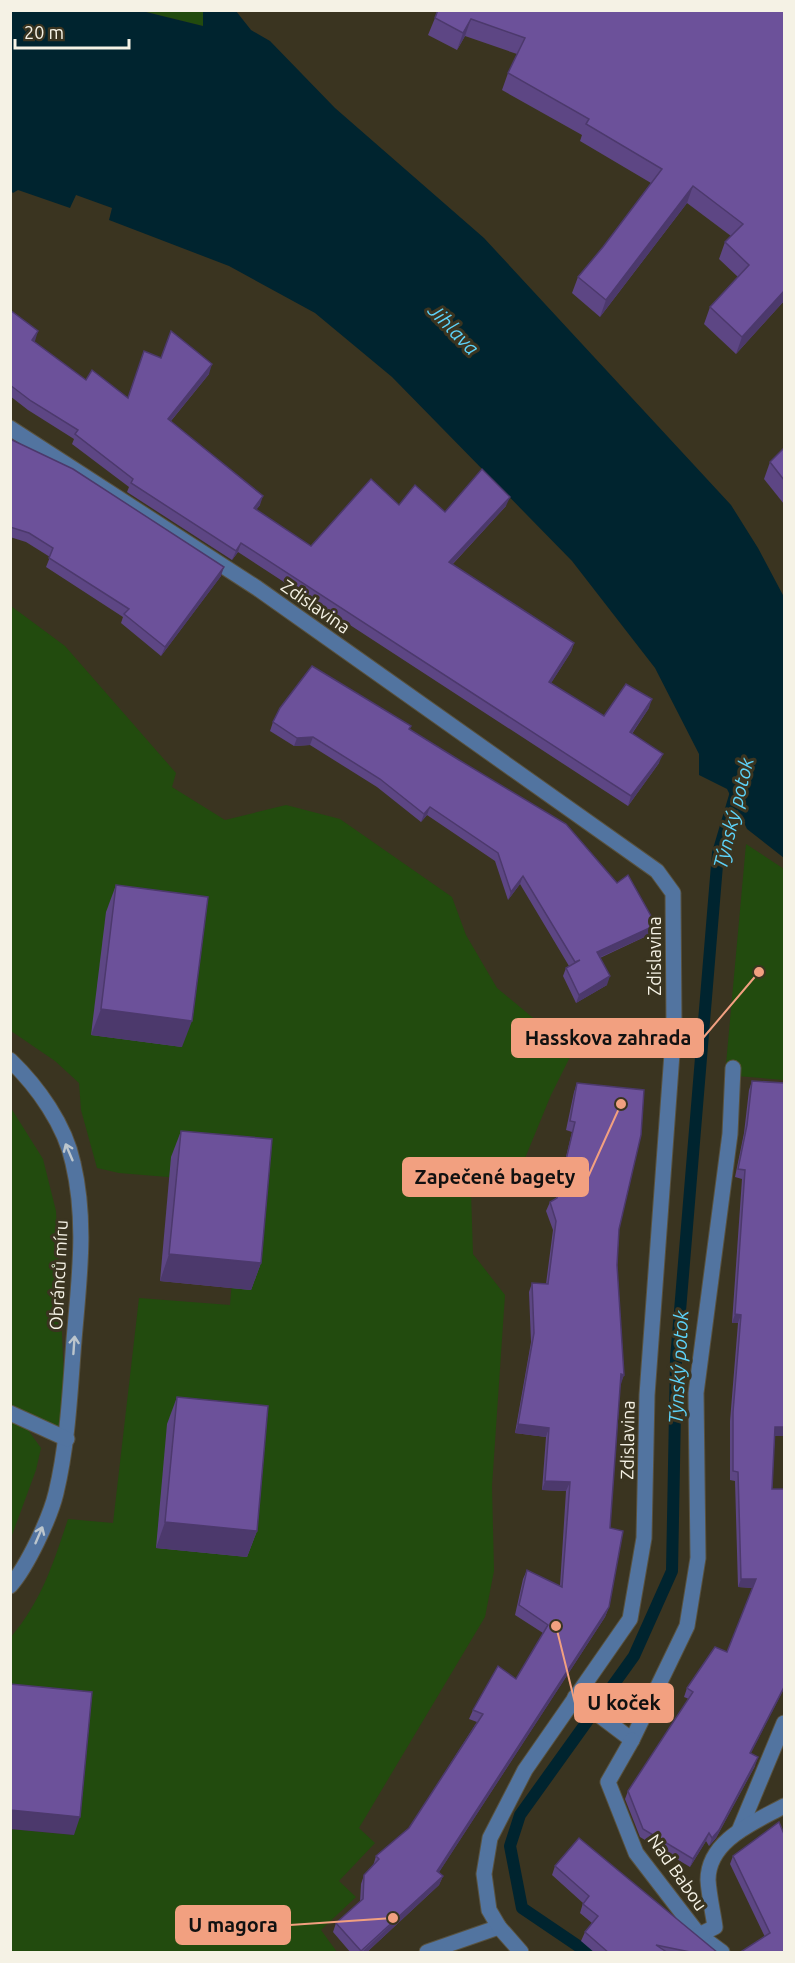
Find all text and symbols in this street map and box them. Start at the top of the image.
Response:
scale bar [15,12,129,50]
text: 20 m [24,22,64,42]
water label: Jihlava [424,298,484,359]
street label: Zdislavina [278,575,354,637]
water label: Týnský potok [708,754,758,871]
street label: Zdislavina [644,916,664,996]
callout: Hasskova zahrada [512,1019,703,1057]
text: Hasskova zahrada [525,1026,691,1049]
one-way arrow [63,1144,74,1162]
callout: Zapečené bagety [403,1158,588,1196]
text: Zapečené bagety [415,1165,576,1188]
street label: Obránců míru [45,1219,71,1331]
water label: Týnský potok [664,1309,693,1425]
one-way arrow [68,1336,79,1356]
street label: Zdislavina [616,1400,638,1480]
one-way arrow [33,1527,45,1545]
callout: U koček [575,1684,673,1722]
text: U koček [587,1691,661,1714]
street label: Nad Babou [644,1830,712,1914]
callout: U magora [176,1906,290,1944]
text: U magora [188,1913,278,1936]

